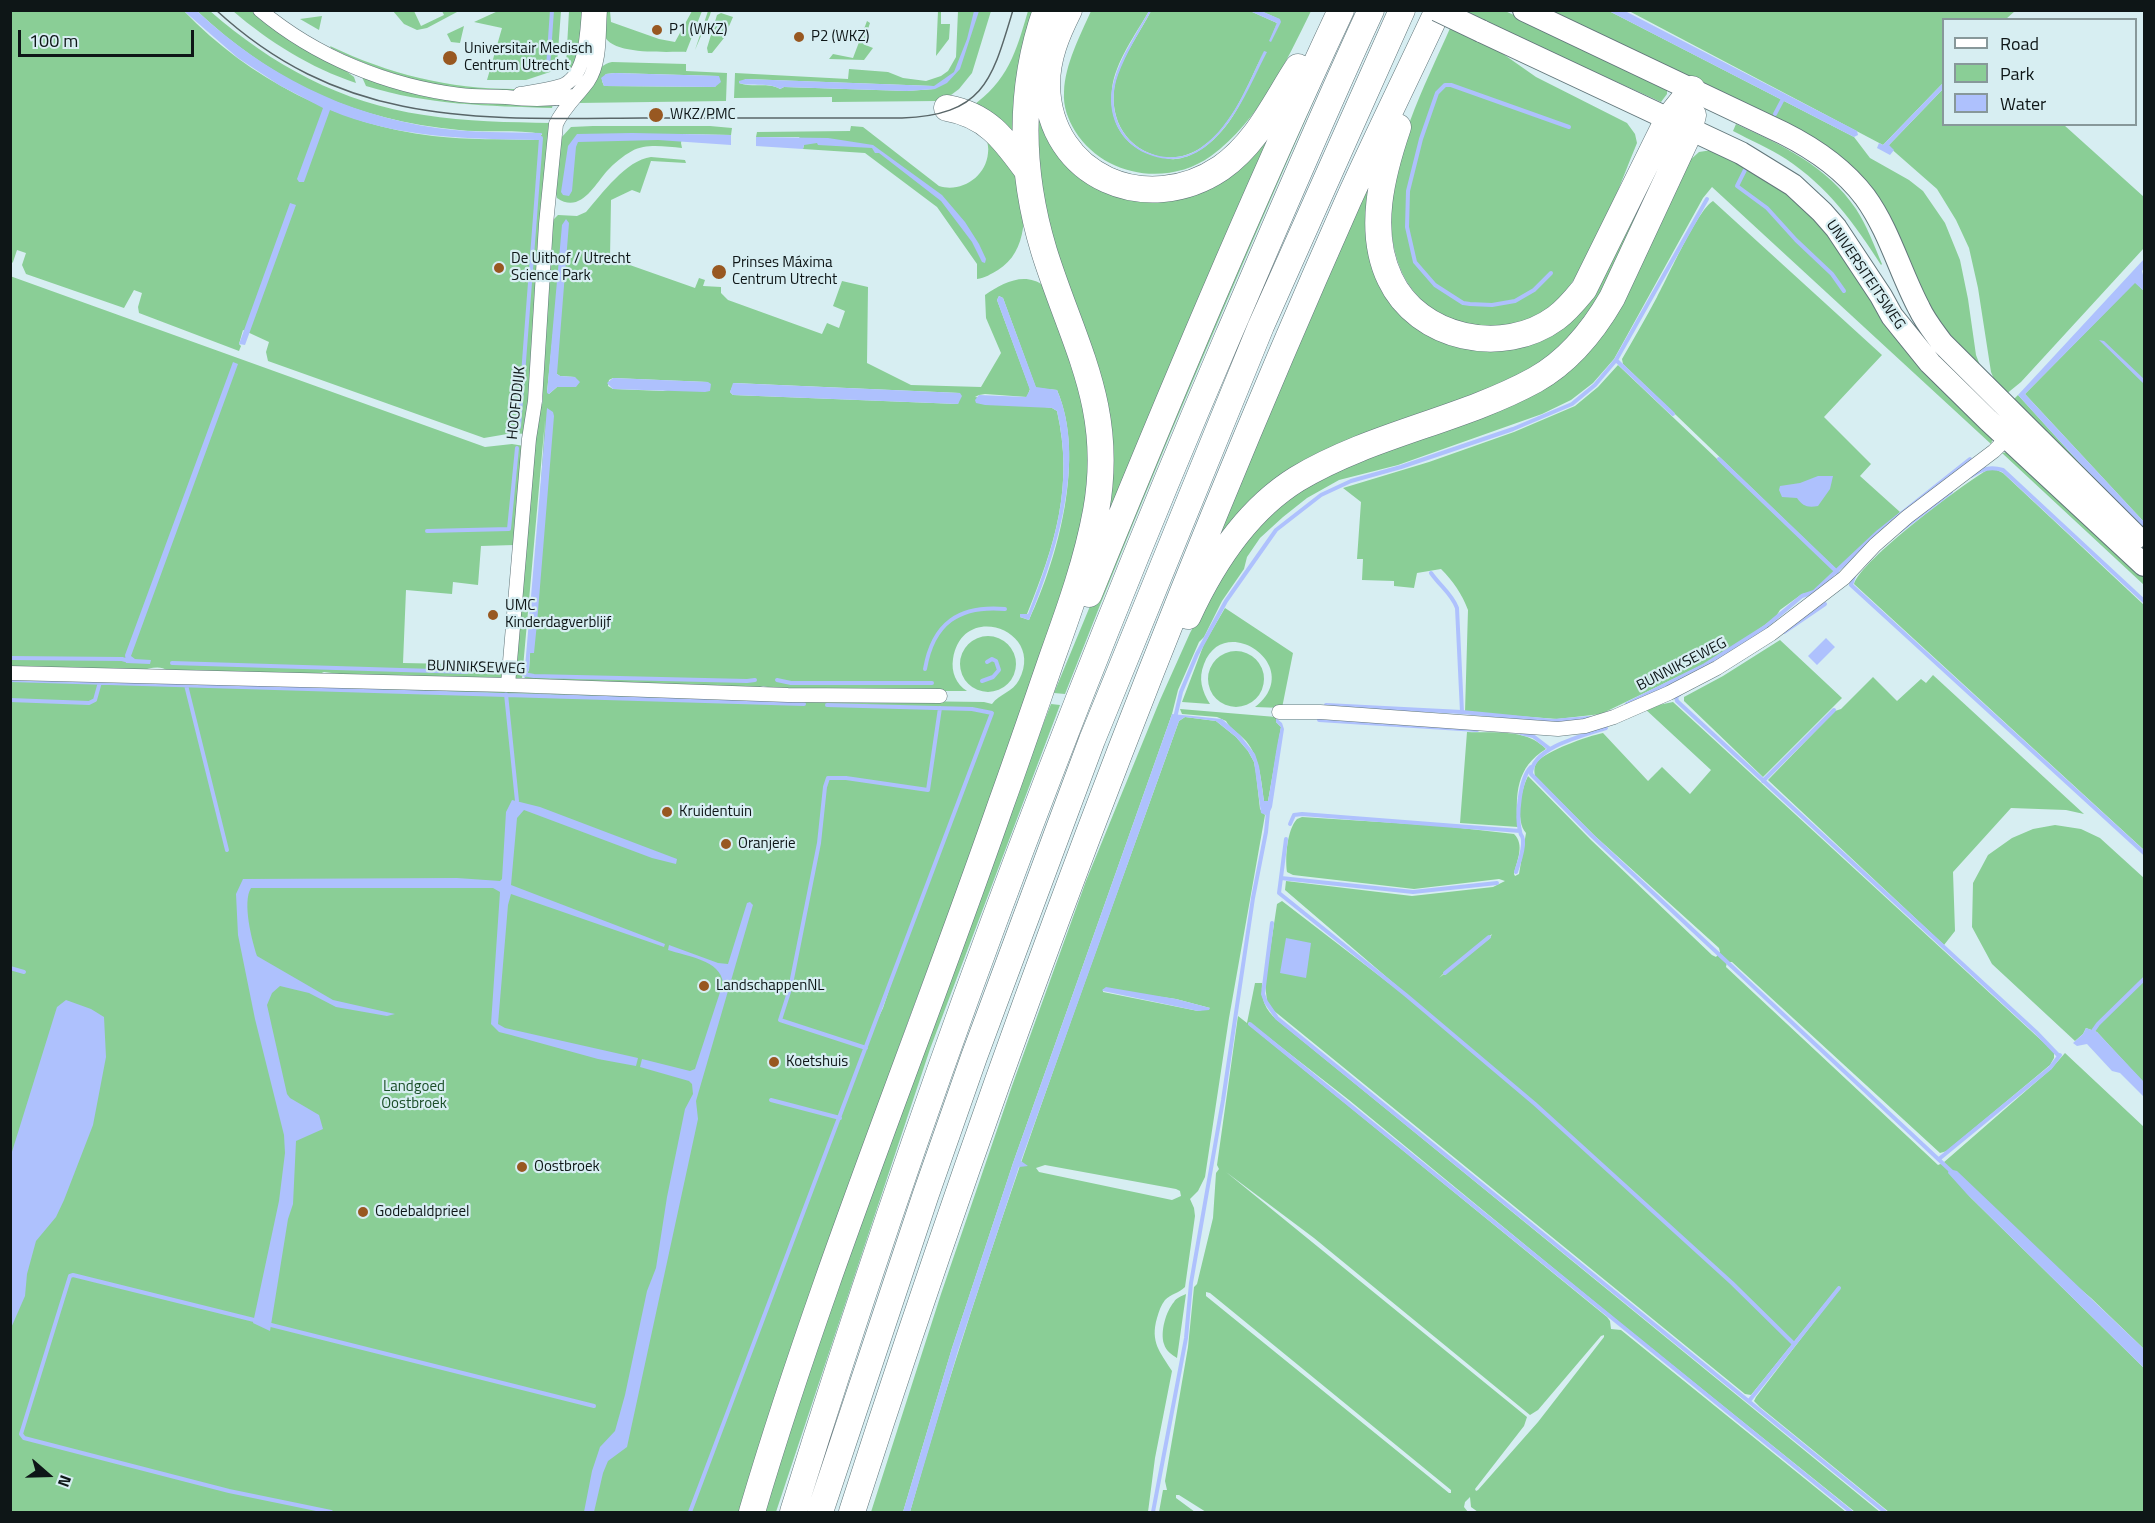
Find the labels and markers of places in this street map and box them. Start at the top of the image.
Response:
place label: P1 (WKZ) [669,21,727,39]
marker: P1 (WKZ) [650,23,664,37]
place label: P2 (WKZ) [811,28,869,46]
marker: P2 (WKZ) [792,30,806,44]
place label: Universitair Medisch Centrum Utrecht [464,40,593,75]
marker: Universitair Medisch Centrum Utrecht [441,49,459,67]
marker: WKZ/PMC [647,106,665,124]
place label: WKZ/PMC [670,106,736,124]
place label: De Uithof / Utrecht Science Park [511,250,631,285]
place label: Prinses Máxima Centrum Utrecht [732,254,837,289]
marker: De Uithof / Utrecht Science Park [492,261,506,275]
marker: Prinses Máxima Centrum Utrecht [710,263,728,281]
place label: UMC Kinderdagverblijf [505,597,611,632]
marker: UMC Kinderdagverblijf [486,608,500,622]
place label: Kruidentuin [679,803,752,821]
marker: Kruidentuin [660,805,674,819]
place label: Oranjerie [738,835,796,853]
marker: Oranjerie [719,837,733,851]
place label: LandschappenNL [716,977,825,995]
marker: LandschappenNL [697,979,711,993]
place label: Koetshuis [786,1053,848,1071]
marker: Koetshuis [767,1055,781,1069]
place label: Oostbroek [534,1158,600,1176]
marker: Oostbroek [515,1160,529,1174]
place label: Godebaldprieel [375,1203,469,1221]
marker: Godebaldprieel [356,1205,370,1219]

